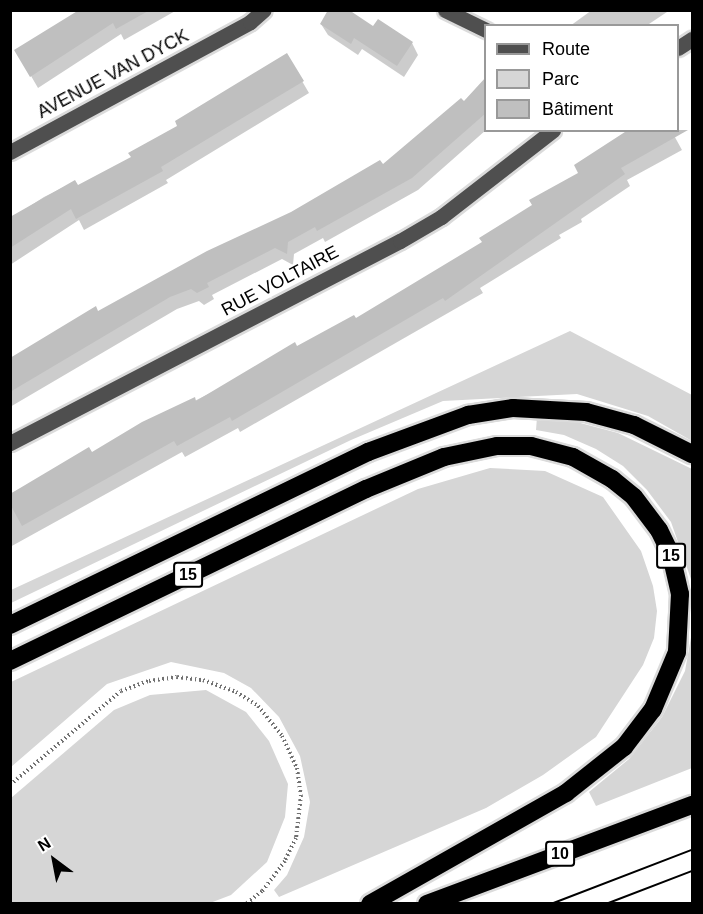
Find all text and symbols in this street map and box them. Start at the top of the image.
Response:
legend [484,24,679,132]
street label: AVENUE VAN DYCK [34,25,192,123]
text: Route [542,39,590,59]
text: Parc [542,69,579,89]
text: Bâtiment [542,99,613,119]
street label: RUE VOLTAIRE [218,241,342,321]
road number: 15 [656,543,686,569]
road number: 15 [173,562,203,588]
north arrow [24,830,84,890]
text: N [35,834,54,855]
road number: 10 [545,841,575,867]

